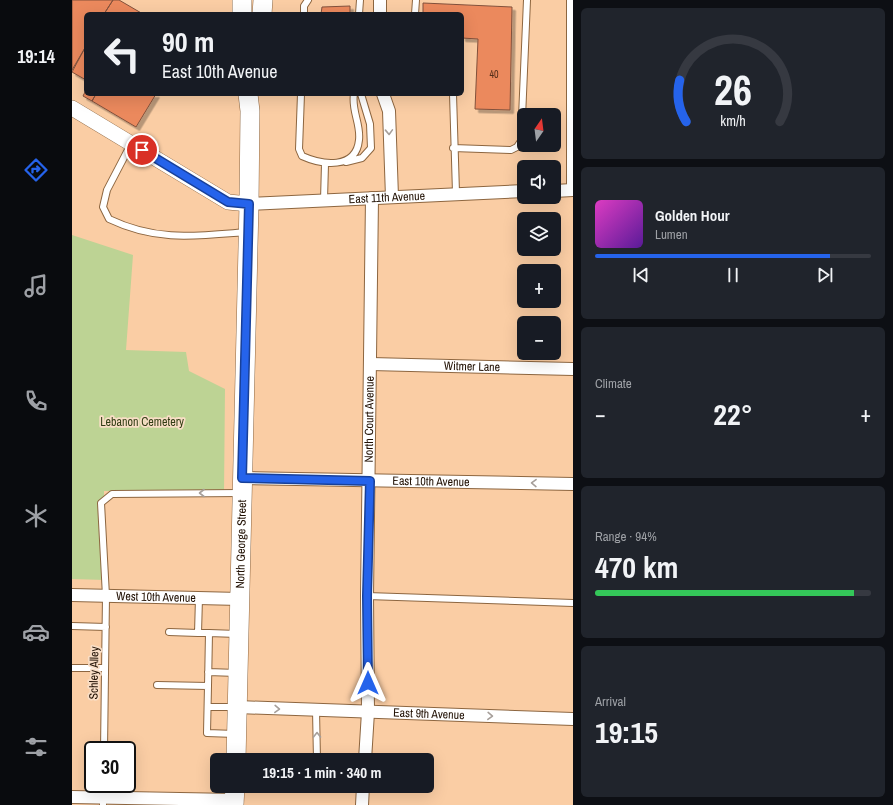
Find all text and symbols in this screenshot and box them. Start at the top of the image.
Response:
text: 90 m [162,23,214,61]
icon: left [96,28,148,80]
text: 19:14 [17,44,55,69]
text: East 10th Avenue [162,59,277,84]
text: 26 [714,62,752,118]
house number: 40 [489,68,499,81]
north arrow [517,108,561,152]
map controls [517,108,561,360]
text: km/h [720,110,746,129]
one-way arrow [385,129,394,135]
pin [125,133,159,167]
icon: arrive [131,139,153,161]
icon: directions [22,156,50,184]
button: sound [517,160,561,204]
street label: East 11th Avenue [348,188,425,207]
text: Golden Hour [655,205,730,226]
button: layers [517,212,561,256]
text: Lumen [655,226,688,243]
button: + [517,264,561,308]
icon: previous [630,264,652,286]
icon: pause [722,264,744,286]
icon: next [814,264,836,286]
icon: music [22,272,50,300]
button: − [517,316,561,360]
street label: Witmer Lane [444,358,500,375]
text: Climate [595,375,632,392]
street label: North Court Avenue [361,376,378,462]
icon: phone [22,387,50,415]
text: 22° [713,394,753,434]
text: − [595,399,606,429]
text: + [860,399,871,429]
park label: Lebanon Cemetery [100,414,184,430]
street label: East 10th Avenue [392,473,470,490]
one-way arrow [531,479,537,488]
one-way arrow [199,489,205,497]
street label: North George Street [232,499,250,589]
icon: climate [22,502,50,530]
text: Range · 94% [595,528,657,545]
text: 470 km [595,547,678,587]
street label: West 10th Avenue [116,588,196,606]
icon: car [22,618,50,646]
street label: Schley Alley [86,646,102,700]
position arrow [347,662,389,704]
text: Arrival [595,693,626,710]
one-way arrow [274,705,280,713]
street label: East 9th Avenue [393,705,465,723]
one-way arrow [487,712,493,720]
text: 19:15 [595,712,658,752]
one-way arrow [313,732,321,738]
icon: filters [22,733,50,761]
speed limit sign: 30 [84,741,136,793]
text: 19:15 · 1 min · 340 m [263,762,381,783]

